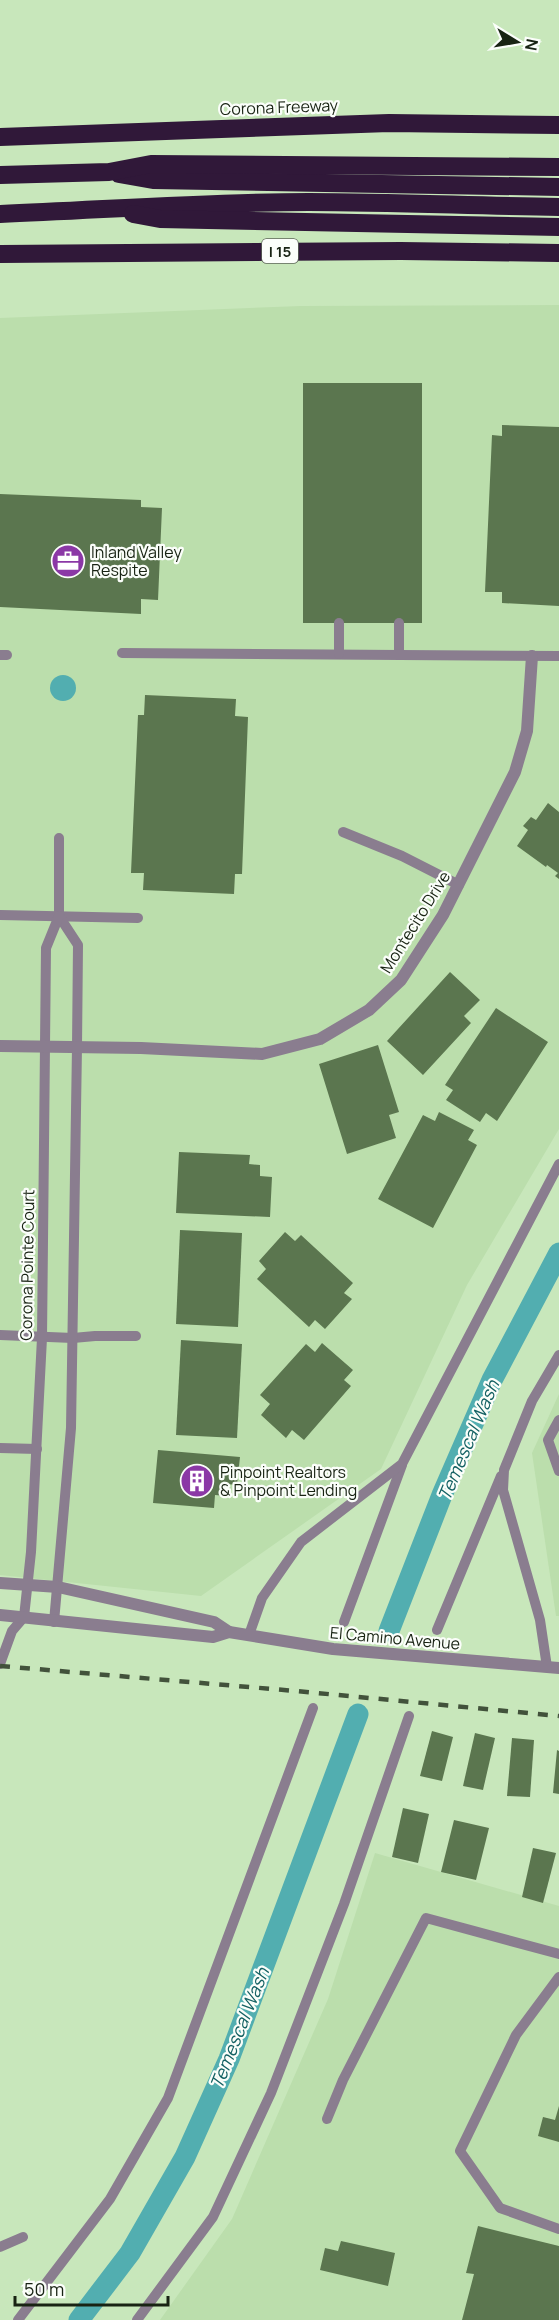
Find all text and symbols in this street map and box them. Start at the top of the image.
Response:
north arrow [487,12,547,72]
text: N [520,37,544,53]
street label: Corona Freeway [220,94,339,120]
road number: I 15 [262,239,298,263]
place label: Inland Valley Respite [91,541,182,581]
office icon: Inland Valley Respite [50,543,86,579]
street label: Montecito Drive [375,867,455,977]
street label: Corona Pointe Court [15,1189,39,1341]
water label: Temescal Wash [432,1375,505,1504]
place label: Pinpoint Realtors & Pinpoint Lending [220,1461,357,1501]
building icon: Pinpoint Realtors & Pinpoint Lending [179,1463,215,1499]
street label: El Camino Avenue [329,1621,461,1655]
water label: Temescal Wash [204,1963,275,2092]
scale bar [15,2269,168,2307]
text: 50 m [24,2277,64,2301]

